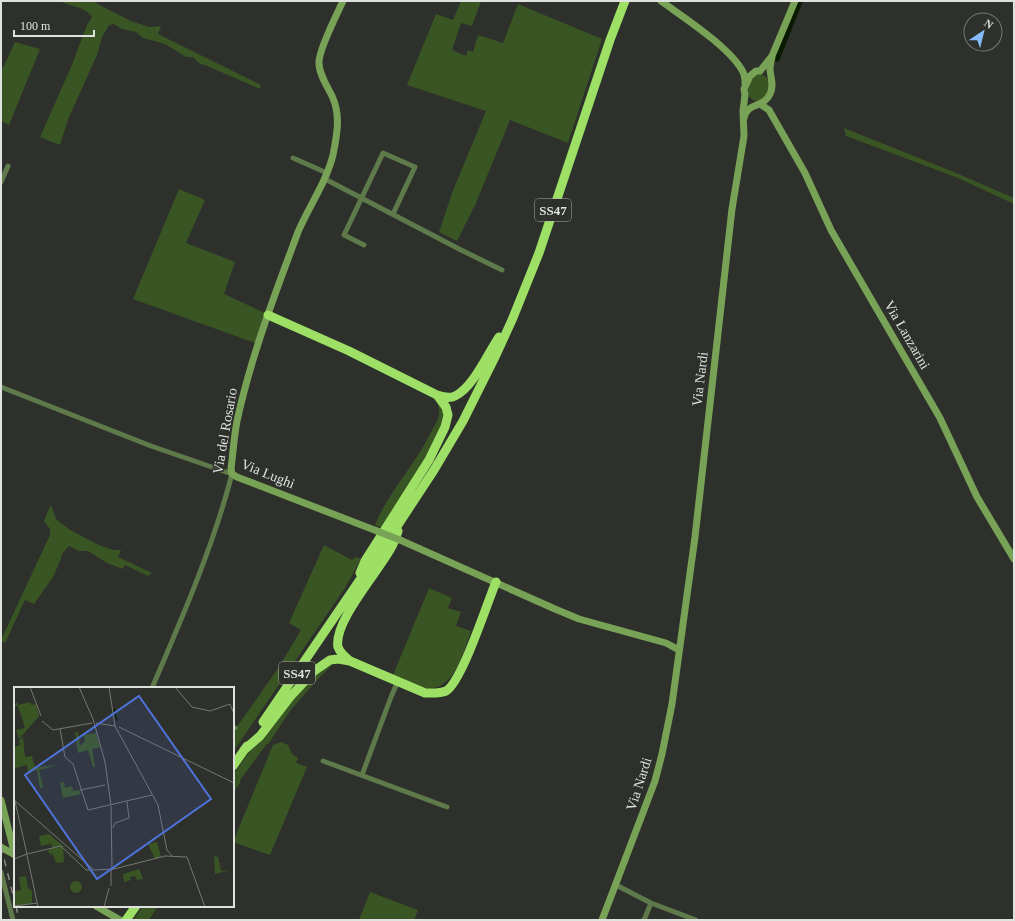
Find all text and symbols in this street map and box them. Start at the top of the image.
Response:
scale bar [14,12,94,38]
north arrow [963,12,1003,52]
text: N [982,17,995,31]
text: 100 m [20,19,51,33]
road number: SS47 [535,199,571,221]
street label: Via Lanzarini [881,298,933,372]
street label: Via Nardi [689,351,711,407]
street label: Via del Rosario [210,387,240,475]
street label: Via Lughi [239,456,297,492]
road number: SS47 [279,662,315,684]
inset map [14,687,234,907]
street label: Via Nardi [623,756,655,812]

